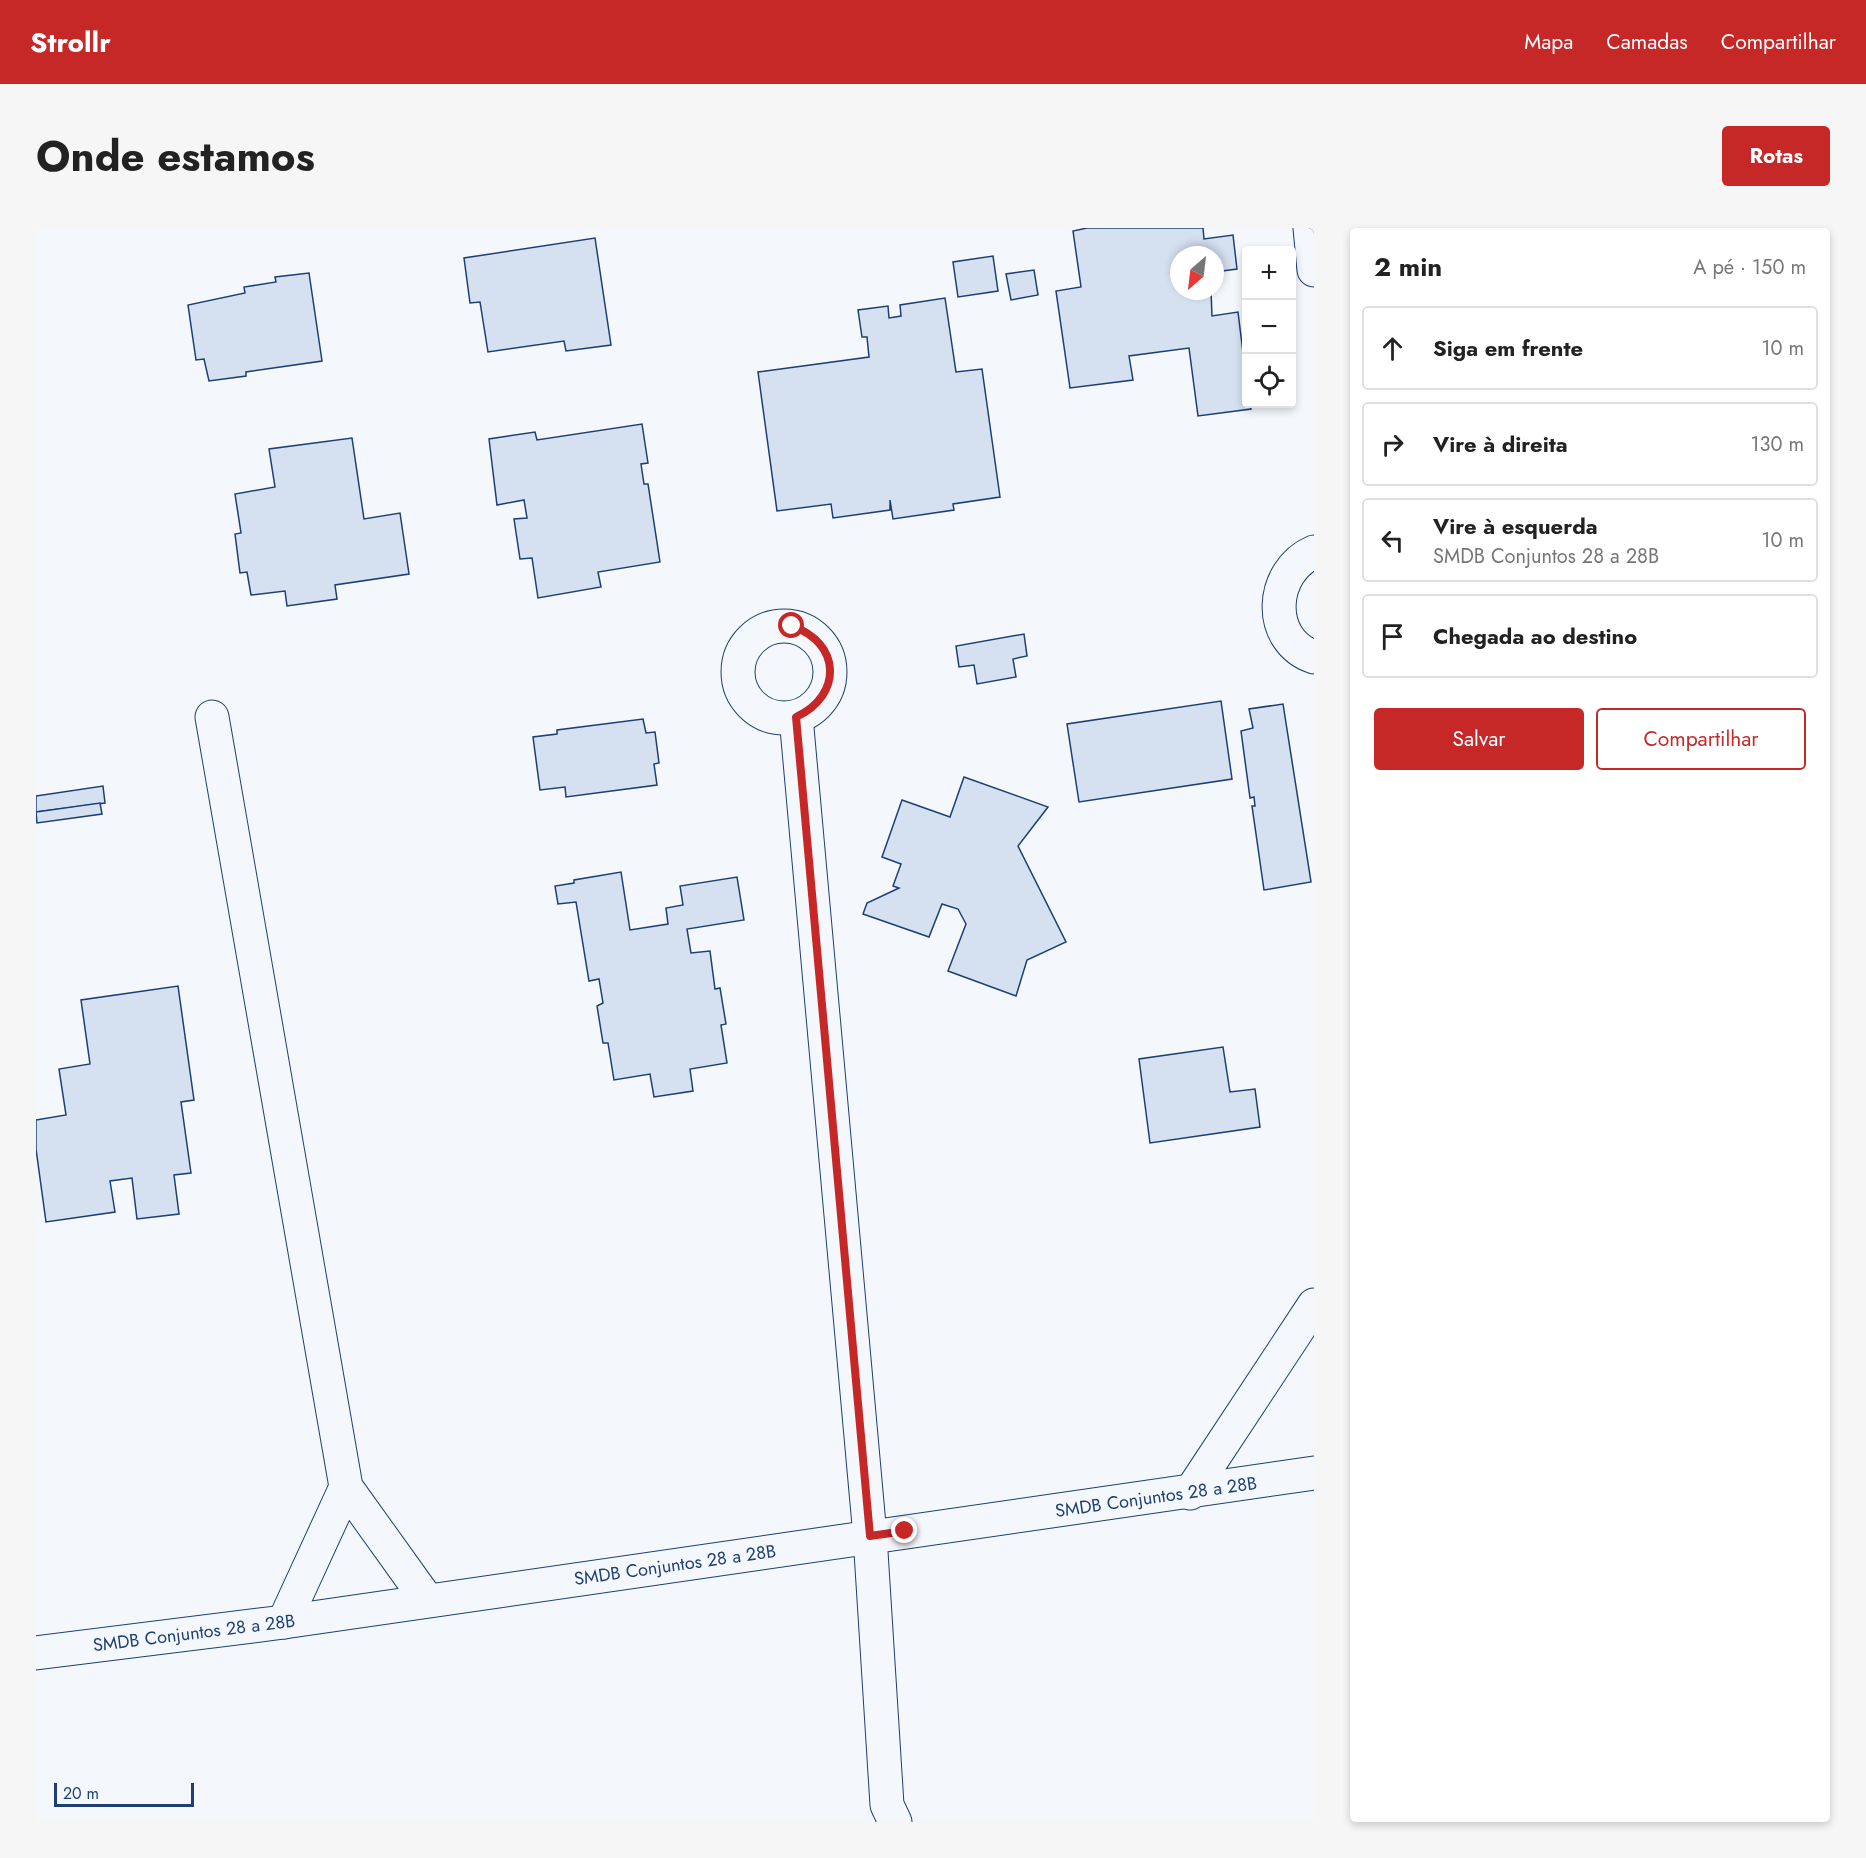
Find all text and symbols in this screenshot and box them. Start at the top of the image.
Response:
text: Strollr [30,22,111,63]
text: Mapa [1524,27,1573,57]
text: Camadas [1606,27,1688,57]
text: Compartilhar [1721,27,1836,57]
text: Onde estamos [36,126,315,187]
button: Rotas [1722,126,1830,186]
north arrow [1170,246,1224,300]
map controls [1242,246,1296,408]
button: + [1242,246,1296,300]
text: 2 min [1374,248,1442,286]
text: A pé · 150 m [1693,253,1806,282]
button: − [1242,300,1296,354]
icon: ahead [1376,332,1409,365]
text: Siga em frente [1433,332,1583,364]
text: 10 m [1761,334,1804,363]
button: locate [1242,354,1296,408]
icon: right [1376,428,1409,461]
text: Vire à direita [1433,428,1568,460]
text: 130 m [1750,430,1804,459]
text: Vire à esquerda [1433,510,1598,542]
icon: left [1376,524,1409,557]
text: 10 m [1761,526,1804,555]
text: SMDB Conjuntos 28 a 28B [1433,542,1659,571]
route start [778,612,804,638]
icon: arrive [1376,620,1409,653]
text: Chegada ao destino [1433,620,1637,652]
button: Salvar [1374,708,1584,770]
button: Compartilhar [1596,708,1806,770]
street label: SMDB Conjuntos 28 a 28B [1053,1470,1259,1524]
route end [891,1517,917,1543]
street label: SMDB Conjuntos 28 a 28B [572,1538,778,1592]
street label: SMDB Conjuntos 28 a 28B [91,1608,297,1658]
scale bar [54,1780,194,1808]
text: 20 m [63,1782,99,1805]

